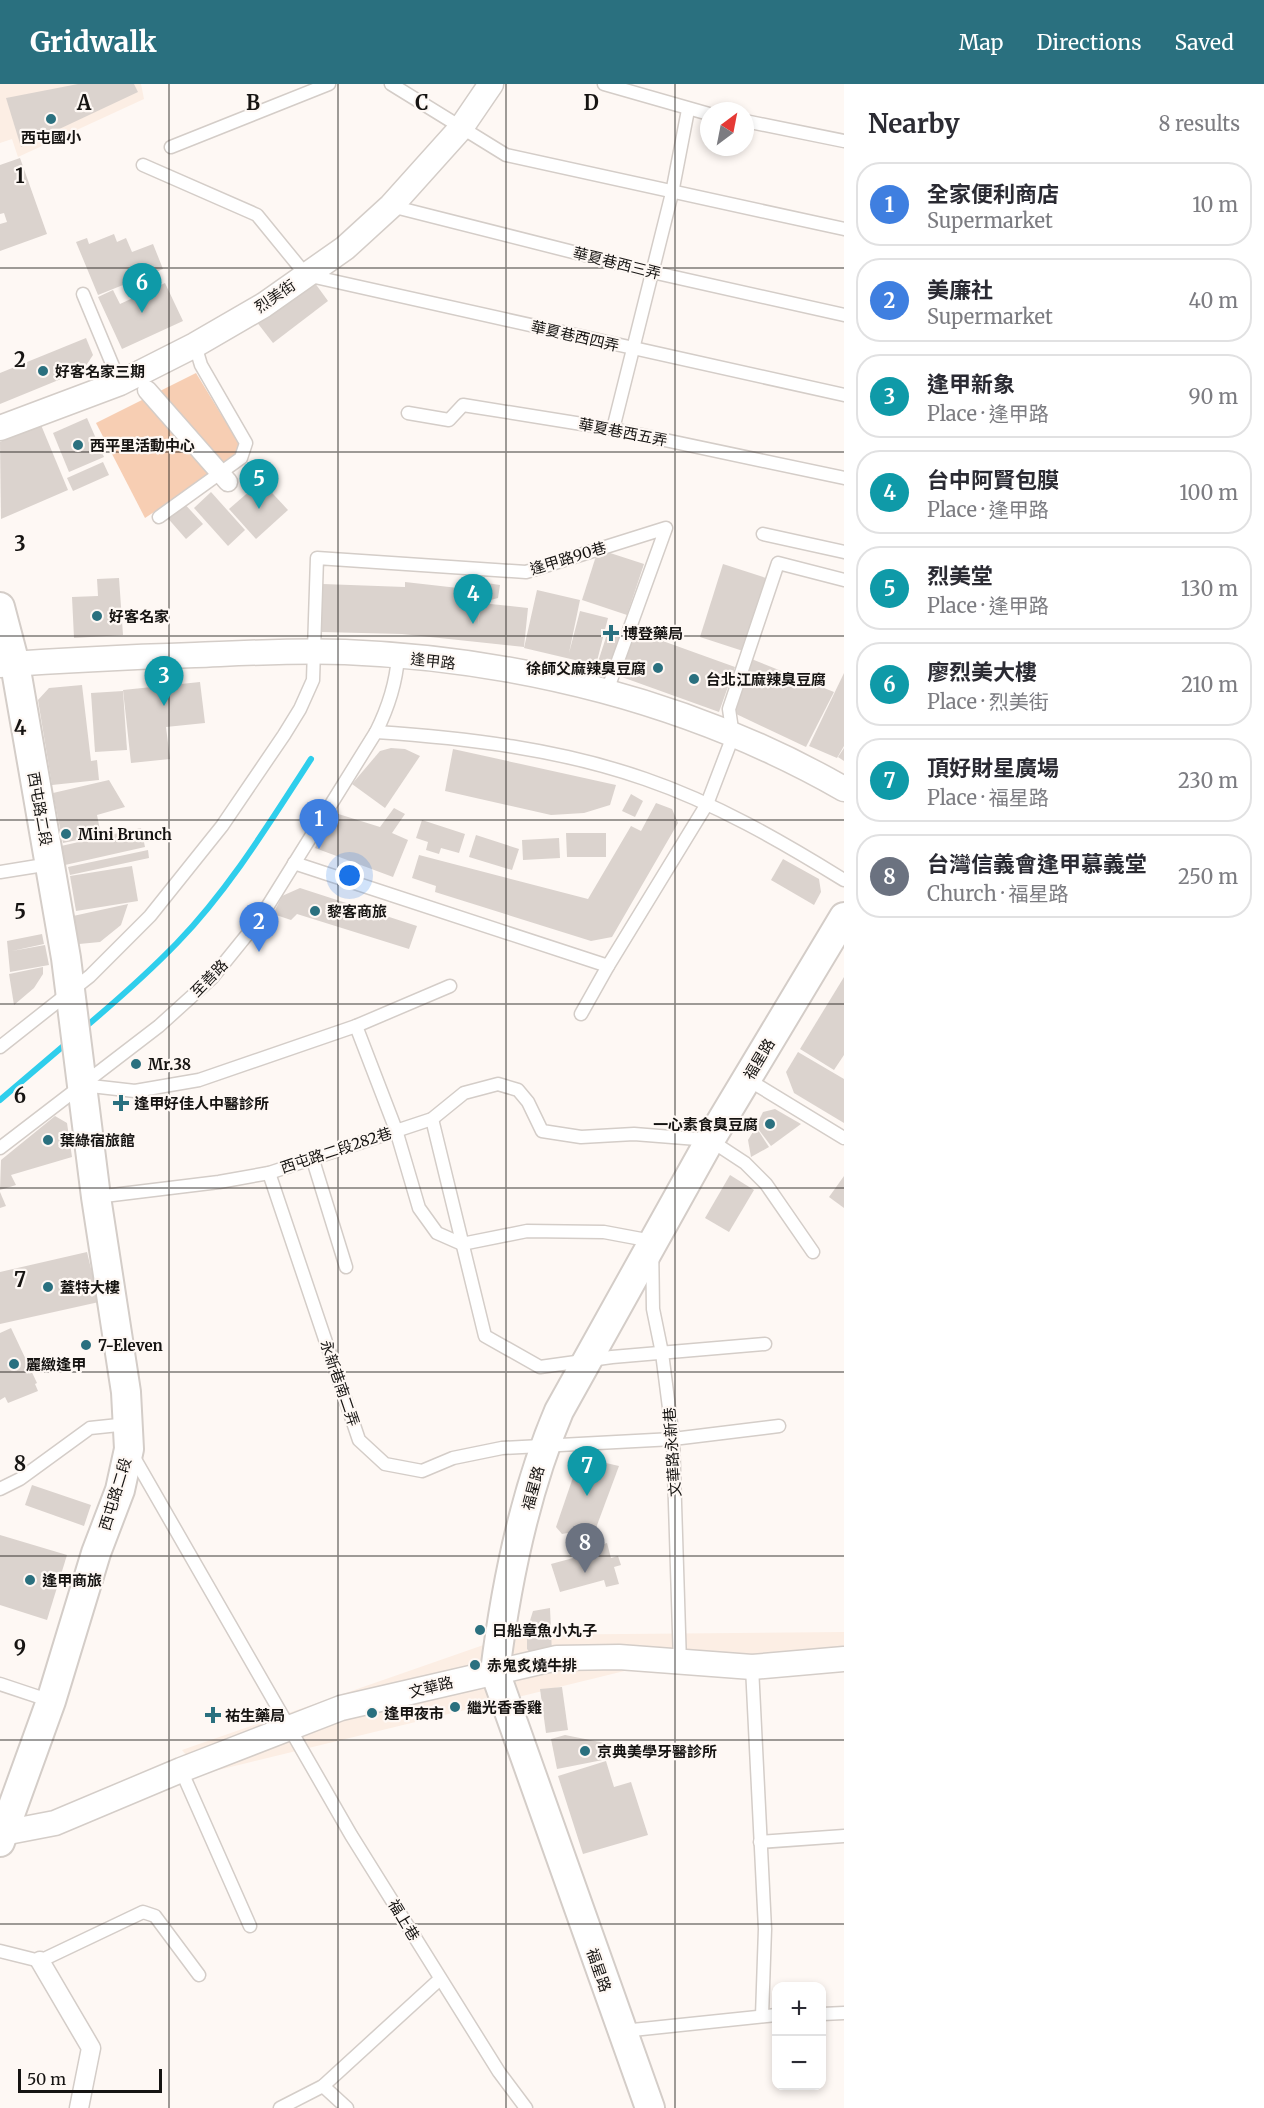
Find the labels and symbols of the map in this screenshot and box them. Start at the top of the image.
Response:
text: A [76,90,92,115]
text: B [246,90,260,115]
text: C [415,90,429,115]
text: D [583,90,599,115]
north arrow [700,102,754,156]
marker: 西屯國小 [44,112,58,126]
place label: 西屯國小 [21,128,82,147]
text: 1 [15,163,25,188]
street label: 華夏巷西三弄 [571,243,663,283]
pin: 6 [122,264,162,313]
street label: 烈美街 [251,276,299,316]
street label: 華夏巷西四弄 [529,317,621,355]
text: 2 [14,347,26,372]
place label: 好客名家三期 [55,362,145,381]
marker: 好客名家三期 [36,364,50,378]
street label: 華夏巷西五弄 [577,414,669,450]
place label: 西平里活動中心 [90,436,195,455]
marker: 西平里活動中心 [71,438,85,452]
pin: 5 [240,460,278,509]
text: 3 [14,531,26,556]
street label: 逢甲路90巷 [528,537,608,579]
pin: 4 [454,574,492,624]
place label: 好客名家 [109,607,169,626]
marker: 好客名家 [90,609,104,623]
place label: 博登藥局 [623,624,683,643]
marker: 博登藥局 [604,626,618,640]
street label: 逢甲路 [410,649,456,673]
pin: 3 [144,656,184,706]
place label: 徐師父麻辣臭豆腐 [526,659,646,678]
marker: 徐師父麻辣臭豆腐 [651,661,665,675]
place label: 台北江麻辣臭豆腐 [706,670,826,689]
marker: 台北江麻辣臭豆腐 [687,672,701,686]
text: 4 [14,715,27,740]
street label: 西屯路二段 [24,770,56,848]
pin: 1 [300,800,338,849]
place label: Mini Brunch [78,825,172,844]
marker: Mini Brunch [59,827,73,841]
your location [335,861,364,890]
text: 5 [14,899,26,924]
pin: 2 [240,902,278,952]
place label: 黎客商旅 [327,902,387,921]
marker: 黎客商旅 [308,904,322,918]
street label: 至善路 [187,955,231,1001]
street label: 福星路 [739,1035,779,1083]
place label: Mr.38 [148,1055,191,1074]
marker: Mr.38 [129,1057,143,1071]
text: 6 [14,1083,26,1108]
marker: 逢甲好佳人中醫診所 [112,1094,130,1112]
place label: 逢甲好佳人中醫診所 [134,1094,269,1113]
place label: 一心素食臭豆腐 [653,1115,758,1134]
marker: 一心素食臭豆腐 [763,1117,777,1131]
street label: 西屯路二段282巷 [278,1123,394,1177]
place label: 葉綠宿旅館 [60,1131,135,1150]
marker: 葉綠宿旅館 [41,1133,55,1147]
text: 7 [14,1267,26,1292]
place label: 蓋特大樓 [60,1278,120,1297]
marker: 蓋特大樓 [41,1280,55,1294]
place label: 7-Eleven [98,1336,163,1355]
street label: 永新巷南二弄 [316,1337,364,1429]
marker: 7-Eleven [79,1338,93,1352]
place label: 麗緻逢甲 [26,1355,86,1374]
marker: 麗緻逢甲 [7,1357,21,1371]
street label: 文華路永新巷 [659,1406,685,1498]
pin: 7 [568,1446,606,1496]
text: 8 [14,1451,26,1476]
street label: 西屯路二段 [95,1455,135,1533]
street label: 福星路 [518,1464,548,1512]
pin: 8 [566,1524,604,1573]
place label: 逢甲商旅 [42,1571,102,1590]
marker: 逢甲商旅 [23,1573,37,1587]
place label: 日船章魚小丸子 [492,1621,597,1640]
marker: 日船章魚小丸子 [473,1623,487,1637]
text: 9 [14,1635,26,1660]
place label: 赤鬼炙燒牛排 [487,1656,577,1675]
marker: 赤鬼炙燒牛排 [468,1658,482,1672]
street label: 文華路 [407,1672,455,1702]
place label: 繼光香香雞 [467,1698,542,1717]
marker: 繼光香香雞 [448,1700,462,1714]
place label: 逢甲夜市 [384,1704,444,1723]
place label: 祐生藥局 [225,1706,285,1725]
marker: 逢甲夜市 [365,1706,379,1720]
marker: 祐生藥局 [206,1708,220,1722]
place label: 京典美學牙醫診所 [597,1742,717,1761]
marker: 京典美學牙醫診所 [578,1744,592,1758]
street label: 福上巷 [384,1896,424,1944]
street label: 福星路 [583,1946,615,1994]
scale bar [18,2066,162,2094]

